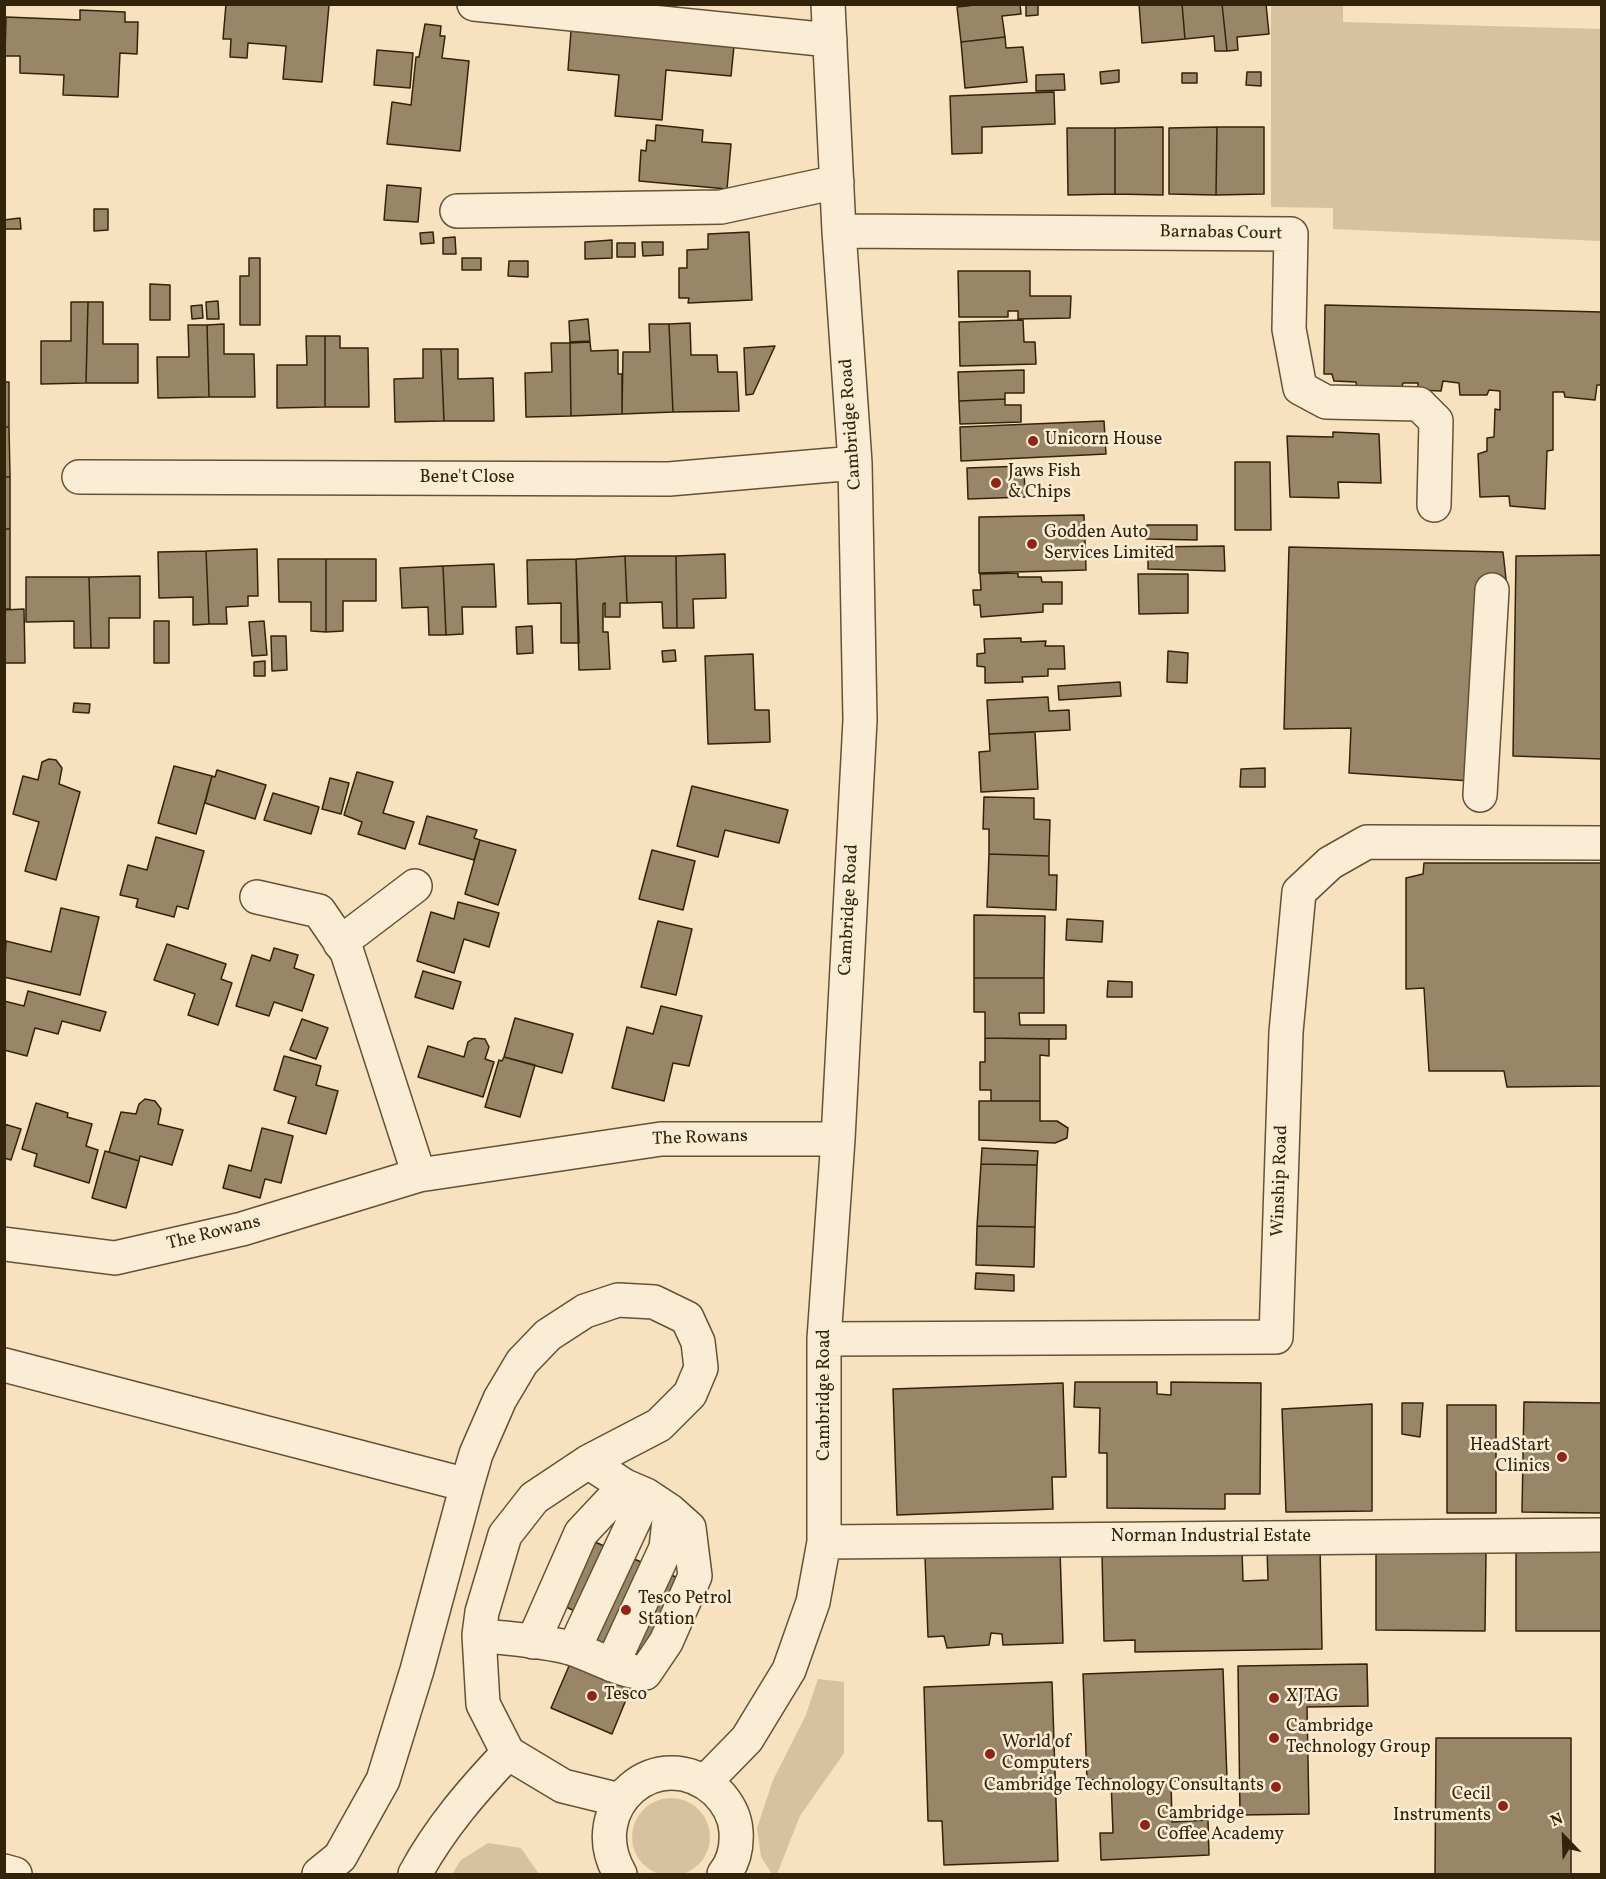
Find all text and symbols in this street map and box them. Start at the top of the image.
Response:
street label: Barnabas Court [1159,222,1283,246]
street label: Cambridge Road [837,358,867,490]
place label: Unicorn House [1045,430,1162,452]
marker: Unicorn House [1026,434,1040,448]
place label: Jaws Fish & Chips [1008,462,1081,504]
street label: Bene't Close [419,468,515,490]
marker: Jaws Fish & Chips [989,476,1003,490]
place label: Godden Auto Services Limited [1044,523,1174,566]
marker: Godden Auto Services Limited [1025,537,1039,551]
street label: Cambridge Road [836,844,864,976]
street label: Winship Road [1268,1125,1294,1237]
street label: The Rowans [652,1127,748,1151]
street label: The Rowans [165,1212,263,1256]
street label: Cambridge Road [815,1329,837,1461]
place label: HeadStart Clinics [1470,1436,1550,1478]
marker: HeadStart Clinics [1555,1450,1569,1464]
street label: Norman Industrial Estate [1111,1527,1311,1549]
place label: Tesco Petrol Station [638,1589,732,1632]
marker: Tesco Petrol Station [619,1603,633,1617]
place label: Tesco [604,1685,647,1707]
place label: XJTAG [1286,1687,1339,1709]
marker: Tesco [585,1689,599,1703]
marker: XJTAG [1267,1691,1281,1705]
place label: Cambridge Technology Group [1286,1717,1431,1760]
marker: Cambridge Technology Group [1267,1731,1281,1745]
place label: World of Computers [1002,1733,1090,1776]
marker: World of Computers [983,1747,997,1761]
place label: Cambridge Technology Consultants [984,1776,1264,1798]
marker: Cambridge Technology Consultants [1269,1780,1283,1794]
place label: Cecil Instruments [1393,1785,1491,1828]
marker: Cecil Instruments [1496,1799,1510,1813]
place label: Cambridge Coffee Academy [1157,1804,1284,1846]
north arrow [1534,1807,1594,1867]
text: N [1547,1808,1567,1833]
marker: Cambridge Coffee Academy [1138,1818,1152,1832]

